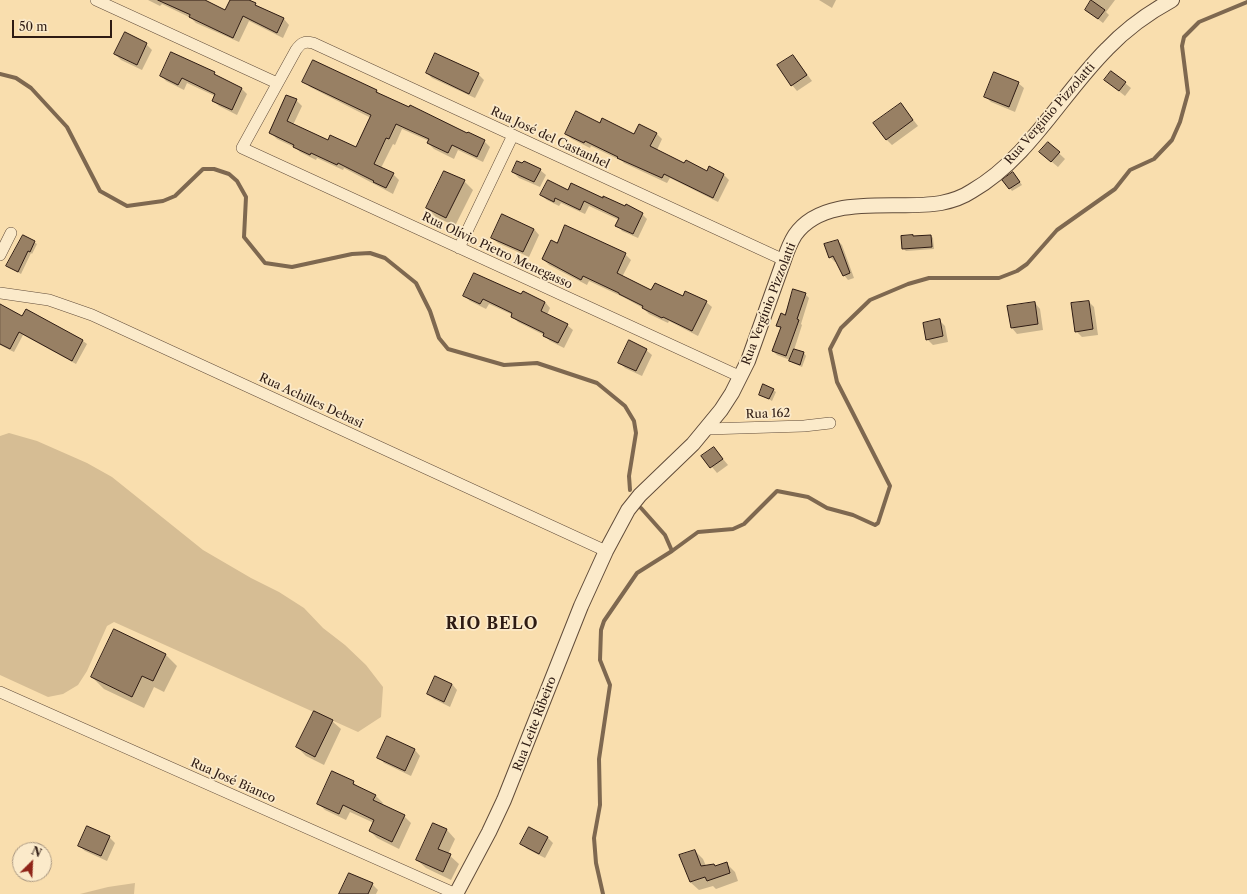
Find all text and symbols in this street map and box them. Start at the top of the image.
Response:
scale bar [14,12,114,38]
text: 50 m [19,19,48,34]
street label: Rua Vergínio Pizzolatti [1002,60,1098,168]
street label: Rua José del Castanhel [488,104,612,172]
street label: Rua Olívio Pietro Menegasso [419,210,575,292]
street label: Rua Vergínio Pizzolatti [739,241,799,367]
street label: Rua Achilles Debasi [257,371,365,431]
street label: Rua 162 [745,406,791,422]
district label: RIO BELO [446,614,538,634]
street label: Rua Leite Ribeiro [510,675,560,773]
street label: Rua José Bianco [188,756,278,806]
north arrow [12,842,52,882]
text: N [29,844,44,860]

